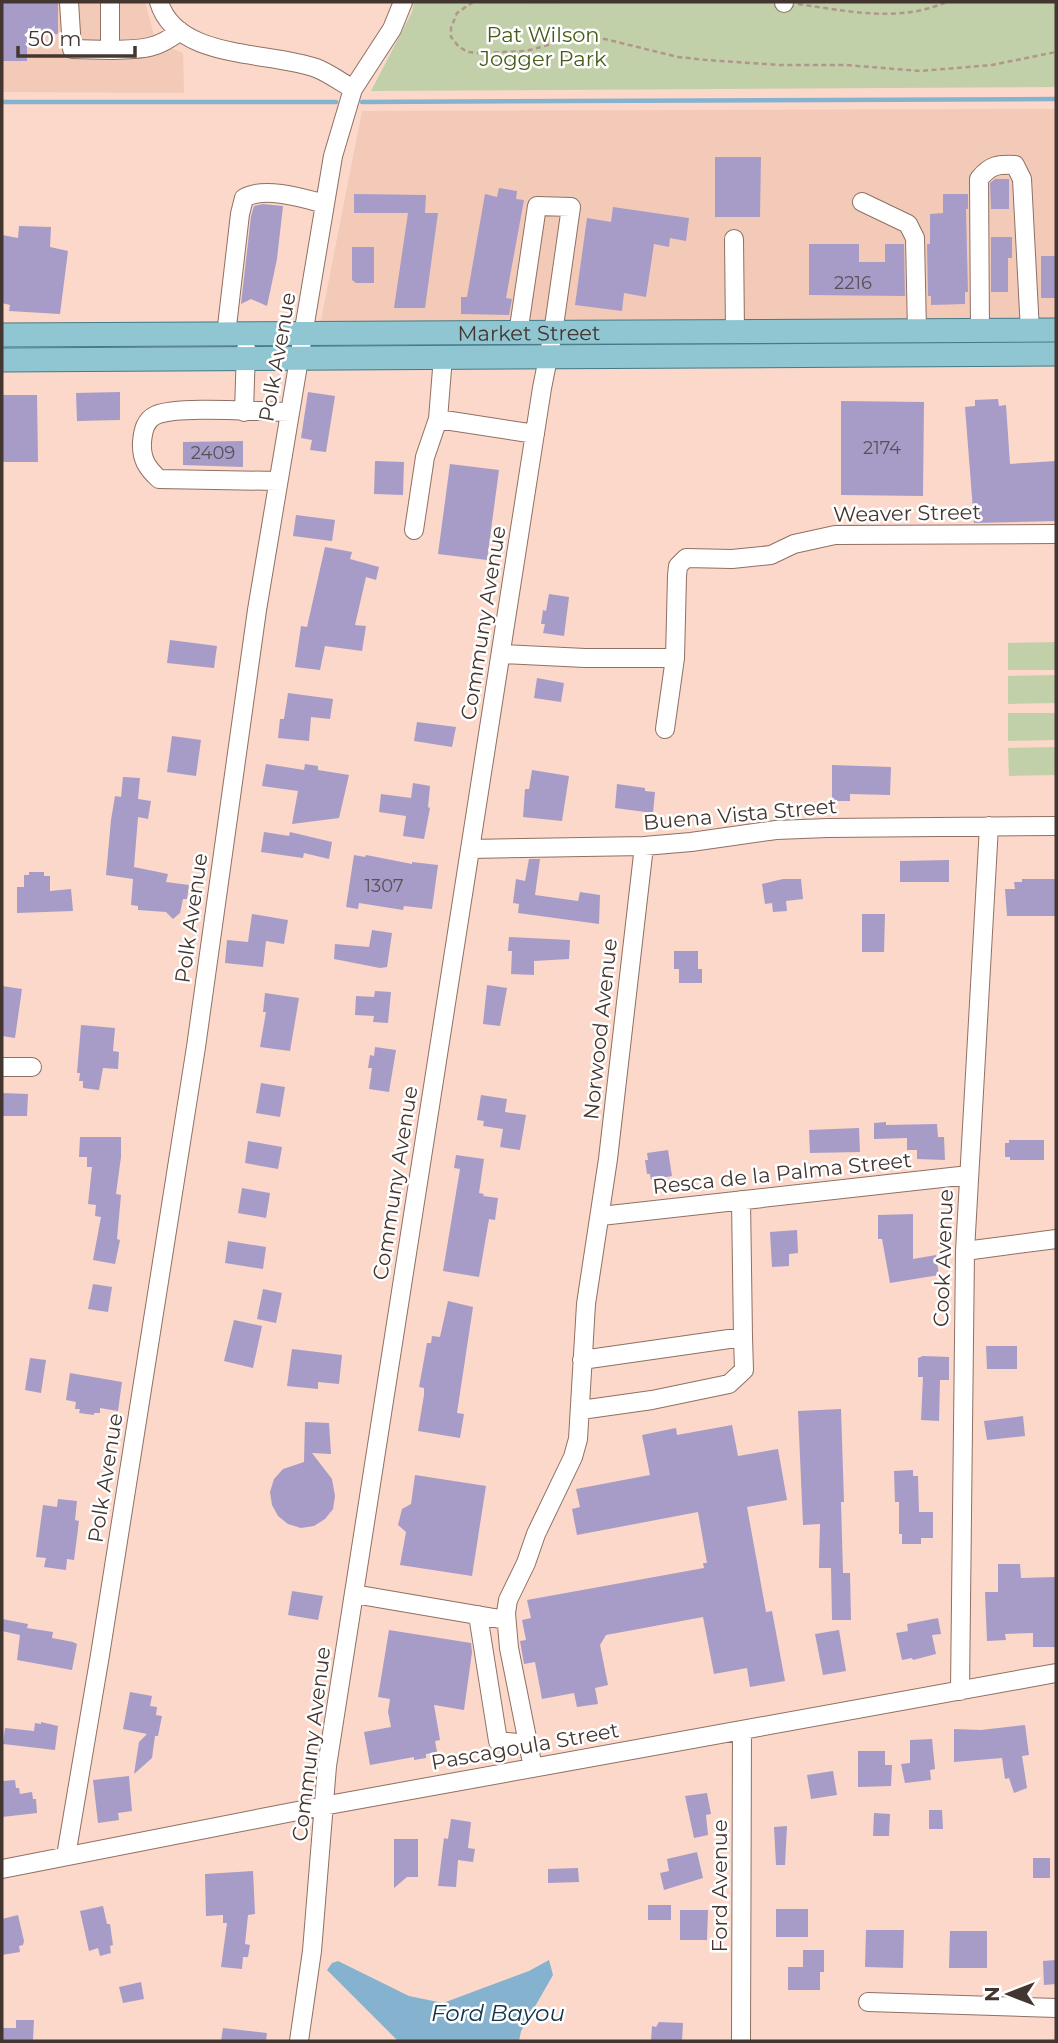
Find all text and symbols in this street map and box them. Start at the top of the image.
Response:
scale bar [18,14,135,58]
park label: Pat Wilson Jogger Park [478,22,607,71]
text: 50 m [28,26,82,51]
house number: 2216 [834,272,872,294]
street label: Polk Avenue [253,290,301,424]
street label: Market Street [457,320,601,345]
house number: 2174 [863,437,901,459]
house number: 2409 [191,442,235,464]
street label: Weaver Street [833,499,981,527]
street label: Communy Avenue [455,524,511,722]
street label: Buena Vista Street [642,793,838,835]
street label: Polk Avenue [170,851,212,985]
house number: 1307 [364,875,404,897]
street label: Norwood Avenue [578,937,622,1121]
street label: Communy Avenue [367,1084,423,1282]
street label: Resca de la Palma Street [651,1147,913,1199]
street label: Cook Avenue [928,1189,958,1327]
street label: Polk Avenue [82,1411,128,1545]
street label: Communy Avenue [287,1645,335,1843]
street label: Pascagoula Street [429,1717,621,1775]
street label: Ford Avenue [707,1819,732,1953]
north arrow [974,1959,1044,2029]
text: N [981,1986,1004,2002]
water label: Ford Bayou [431,1999,565,2027]

